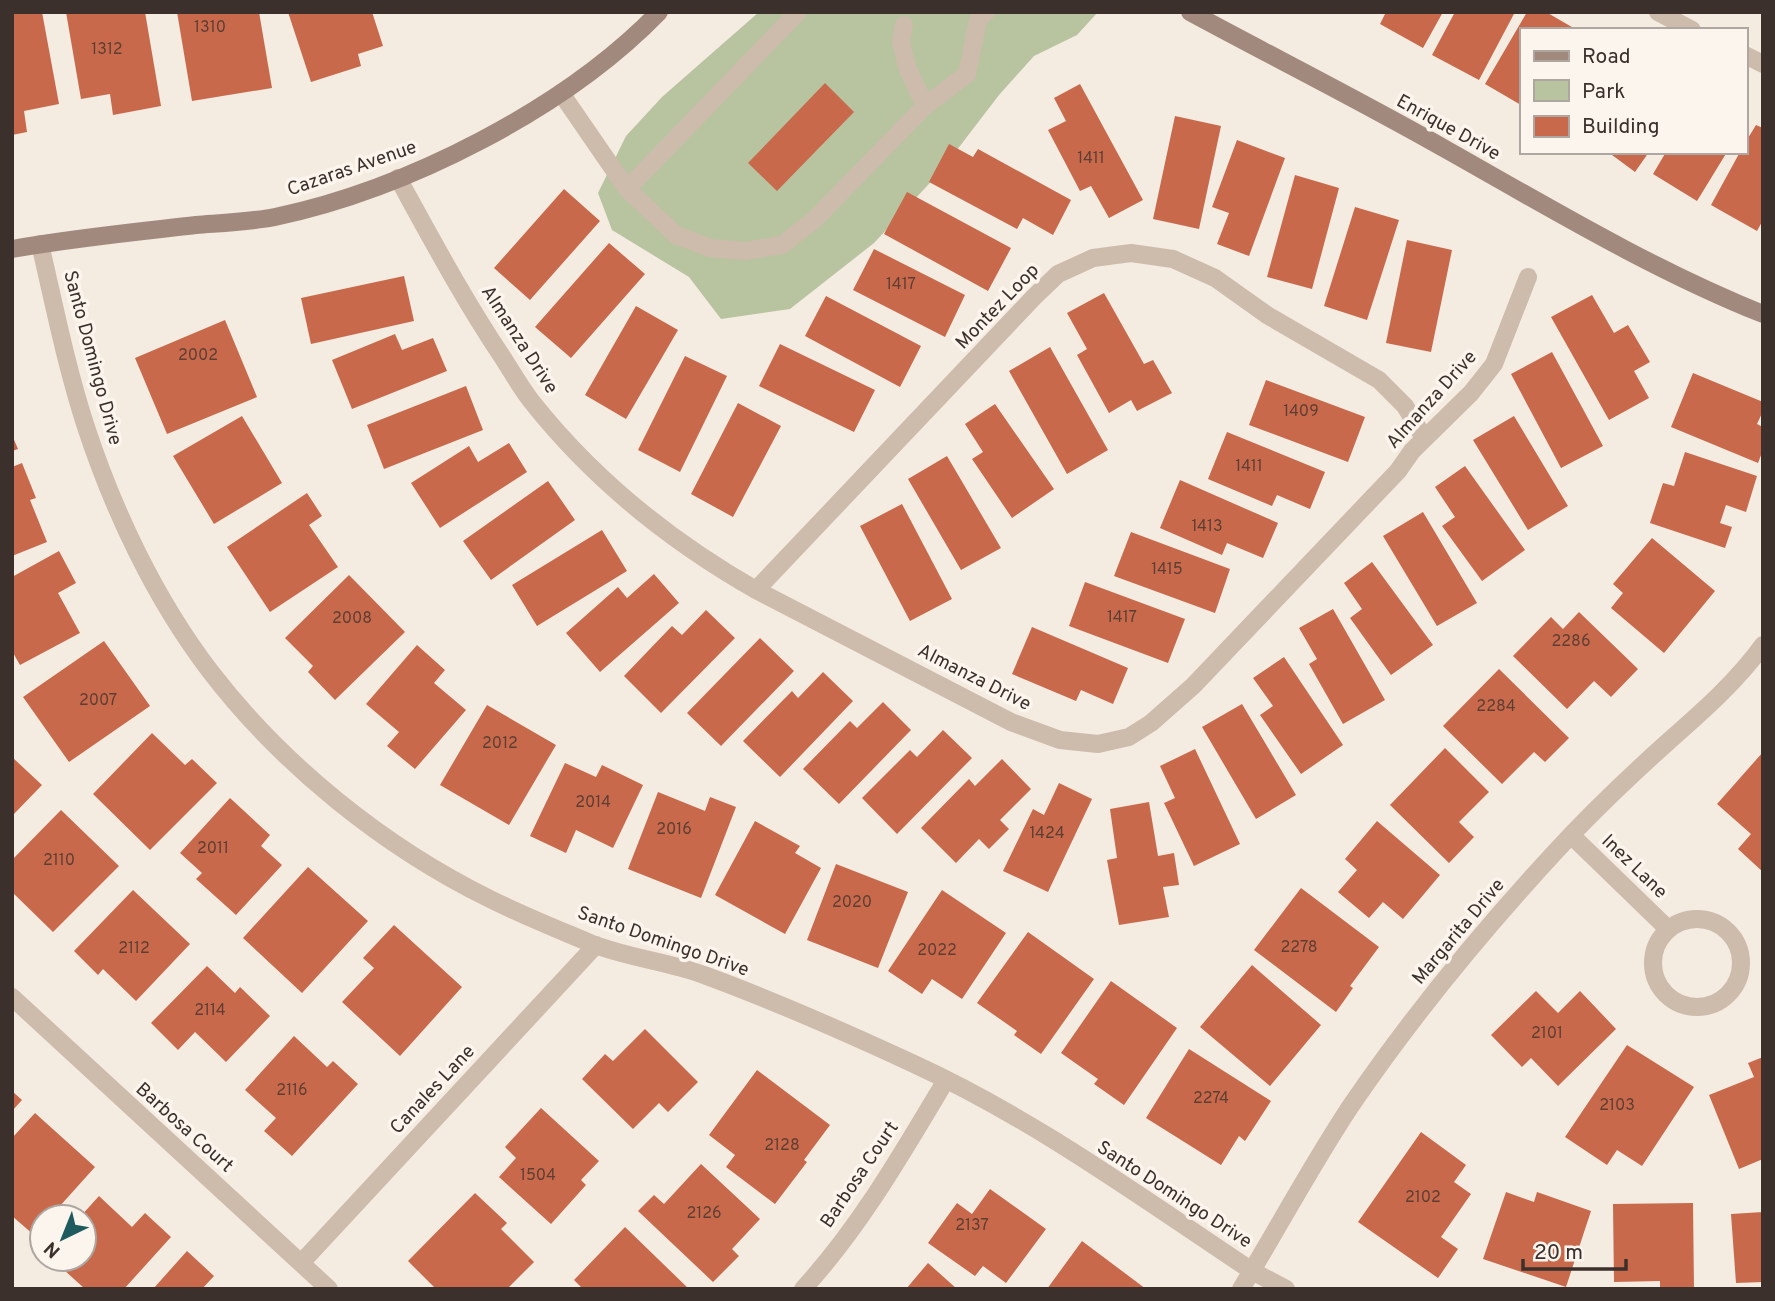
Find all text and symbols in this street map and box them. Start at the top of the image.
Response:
house number: 1310 [194,18,226,38]
legend [1520,28,1747,154]
house number: 1312 [91,40,123,60]
text: Road [1582,44,1631,71]
text: Park [1582,79,1625,106]
street label: Enrique Drive [1392,90,1504,166]
text: Building [1582,114,1660,141]
street label: Cazaras Avenue [284,136,420,202]
house number: 1411 [1077,149,1105,169]
street label: Montez Loop [951,259,1045,355]
street label: Santo Domingo Drive [57,268,127,448]
house number: 1417 [886,275,916,295]
street label: Almanza Drive [475,281,563,399]
house number: 2002 [178,346,218,366]
street label: Almanza Drive [1382,346,1482,454]
house number: 1409 [1283,402,1319,422]
house number: 1411 [1235,457,1263,477]
house number: 1413 [1191,517,1223,537]
house number: 1415 [1151,560,1183,580]
house number: 1417 [1107,608,1137,628]
house number: 2008 [332,609,372,629]
house number: 2286 [1552,632,1590,652]
street label: Almanza Drive [913,639,1035,717]
house number: 2007 [79,691,117,711]
house number: 2284 [1476,697,1516,717]
house number: 2012 [482,734,518,754]
house number: 2014 [575,793,611,813]
house number: 2016 [656,820,692,840]
house number: 1424 [1029,824,1065,844]
street label: Inez Lane [1596,830,1672,904]
house number: 2011 [197,839,229,859]
house number: 2110 [43,851,75,871]
street label: Margarita Drive [1408,874,1510,990]
house number: 2020 [832,893,872,913]
street label: Santo Domingo Drive [574,901,752,983]
house number: 2278 [1280,938,1318,958]
house number: 2112 [118,939,150,959]
house number: 2022 [917,941,957,961]
house number: 2114 [194,1001,226,1021]
house number: 2101 [1531,1024,1563,1044]
street label: Canales Lane [385,1040,481,1140]
street label: Barbosa Court [130,1078,238,1178]
house number: 2116 [276,1081,308,1101]
house number: 2274 [1193,1089,1229,1109]
house number: 2103 [1599,1096,1635,1116]
street label: Barbosa Court [816,1117,904,1233]
house number: 2128 [764,1136,800,1156]
street label: Santo Domingo Drive [1092,1136,1256,1254]
house number: 1504 [520,1166,556,1186]
house number: 2102 [1405,1188,1441,1208]
north arrow [28,1203,98,1273]
house number: 2126 [686,1204,722,1224]
house number: 2137 [955,1216,989,1236]
scale bar [1523,1228,1626,1272]
text: N [40,1236,66,1262]
text: 20 m [1534,1240,1583,1267]

